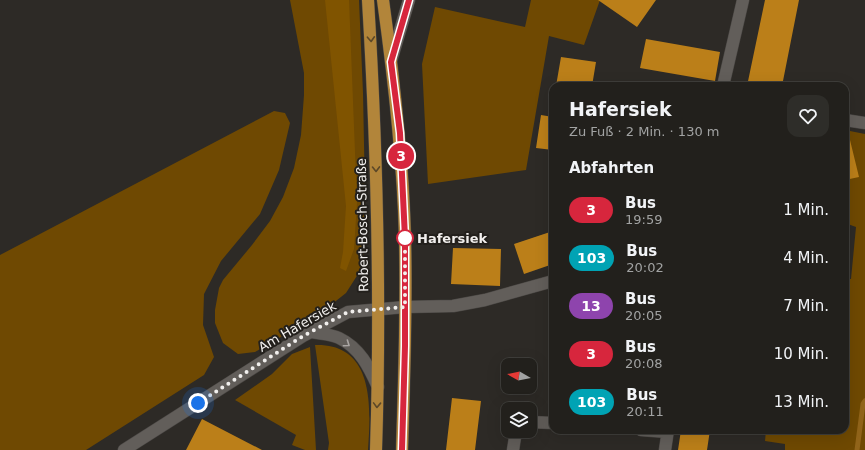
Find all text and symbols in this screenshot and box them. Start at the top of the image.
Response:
one-way arrow [366,36,375,42]
button: heart [787,95,829,137]
text: Hafersiek [569,98,672,120]
text: Zu Fuß · 2 Min. · 130 m [569,124,719,139]
line badge: 3 [388,143,414,169]
text: 3 [396,148,406,164]
street label: Robert-Bosch-Straße [354,158,371,292]
text: Abfahrten [569,159,654,177]
one-way arrow [372,166,380,172]
text: Bus [625,194,656,212]
text: 1 Min. [783,201,829,219]
text: 3 [586,202,596,218]
text: 19:59 [625,212,662,227]
marker: Hafersiek [396,229,414,247]
place label: Hafersiek [417,231,488,246]
text: Bus [626,242,657,260]
text: 4 Min. [783,249,829,267]
text: 103 [577,250,606,266]
text: 20:02 [626,260,664,275]
text: Bus [625,290,656,308]
text: 7 Min. [783,297,829,315]
street label: Am Hafersiek [256,298,339,355]
text: 13 [581,298,601,314]
text: 20:05 [625,308,662,323]
text: Bus [625,338,656,356]
one-way arrow [343,339,350,346]
text: 10 Min. [774,345,829,363]
text: 3 [586,346,596,362]
text: 20:08 [625,356,662,371]
north arrow [501,358,537,394]
map controls [501,358,537,438]
text: Bus [626,386,657,404]
your location [188,393,208,413]
text: 13 Min. [774,393,829,411]
text: 103 [577,394,606,410]
one-way arrow [373,402,382,408]
button: layers [501,402,537,438]
text: 20:11 [626,404,664,419]

